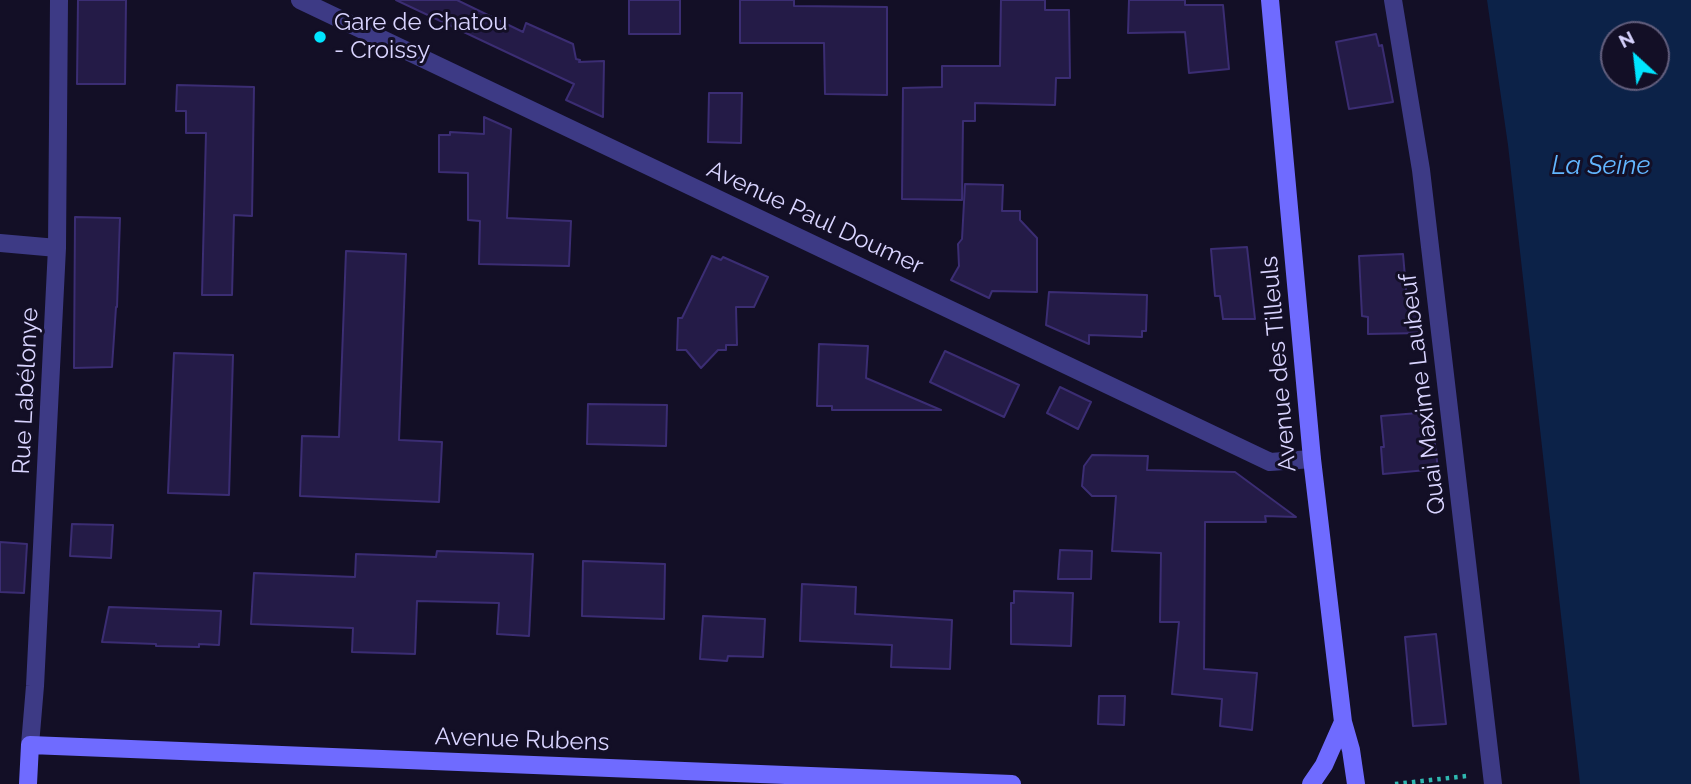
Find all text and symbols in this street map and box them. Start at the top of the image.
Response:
place label: Gare de Chatou - Croissy [334,9,507,65]
north arrow [1600,21,1670,91]
text: N [1615,26,1638,52]
marker: Gare de Chatou - Croissy [312,29,328,45]
water label: La Seine [1551,150,1651,182]
street label: Avenue Paul Doumer [702,155,928,281]
street label: Avenue des Tilleuls [1255,255,1303,473]
street label: Quai Maxime Laubeuf [1394,272,1452,516]
street label: Rue Labélonye [7,307,45,475]
street label: Avenue Rubens [434,723,610,757]

